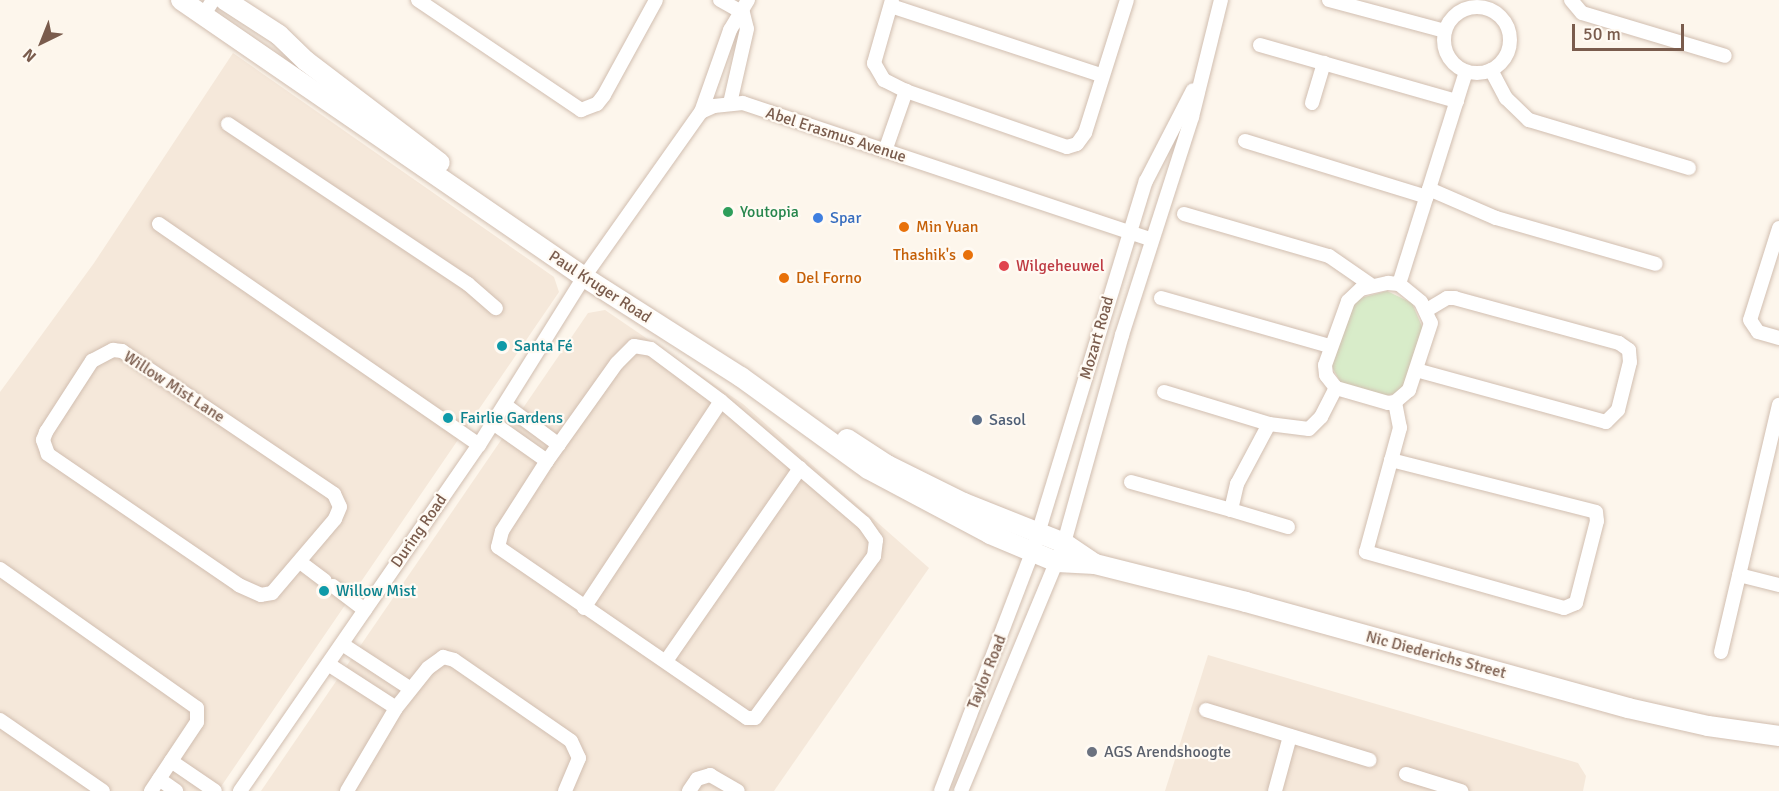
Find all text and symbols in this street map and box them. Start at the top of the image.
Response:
north arrow [12,12,72,72]
scale bar [1575,12,1688,50]
text: 50 m [1583,23,1621,45]
text: N [19,44,41,66]
street label: Abel Erasmus Avenue [763,103,909,167]
place label: Youtopia [740,202,799,222]
marker: Youtopia [721,205,735,219]
place label: Spar [830,208,861,228]
marker: Spar [811,211,825,225]
place label: Min Yuan [916,217,978,237]
marker: Min Yuan [897,220,911,234]
place label: Thashik's [893,245,956,265]
street label: Paul Kruger Road [545,247,655,327]
marker: Thashik's [961,248,975,262]
place label: Wilgeheuwel [1016,256,1105,276]
marker: Wilgeheuwel [997,259,1011,273]
place label: Del Forno [796,268,862,288]
marker: Del Forno [777,271,791,285]
street label: Mozart Road [1076,294,1118,382]
place label: Santa Fé [514,336,573,356]
marker: Santa Fé [495,339,509,353]
street label: Willow Mist Lane [120,347,228,427]
place label: Fairlie Gardens [460,408,563,428]
place label: Sasol [989,410,1026,430]
marker: Fairlie Gardens [441,411,455,425]
marker: Sasol [970,413,984,427]
street label: During Road [387,491,451,571]
place label: Willow Mist [336,581,416,601]
marker: Willow Mist [317,584,331,598]
street label: Nic Diederichs Street [1364,627,1508,683]
street label: Taylor Road [963,632,1011,712]
place label: AGS Arendshoogte [1104,742,1231,762]
marker: AGS Arendshoogte [1085,745,1099,759]

